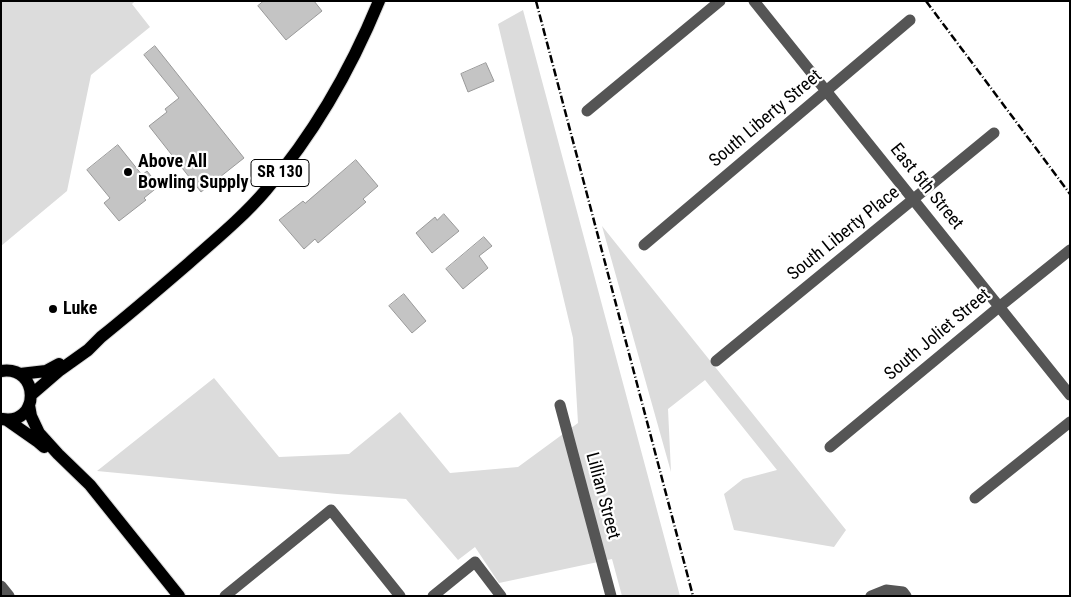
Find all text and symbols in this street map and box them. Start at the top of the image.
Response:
street label: South Liberty Street [705,66,827,172]
street label: East 5th Street [885,140,967,234]
place label: Above All Bowling Supply [138,151,249,193]
road number: SR 130 [251,160,309,187]
marker: Above All Bowling Supply [122,166,134,178]
street label: South Liberty Place [784,182,904,286]
street label: South Joliet Street [881,285,995,385]
place label: Luke [63,298,97,320]
marker: Luke [47,303,59,315]
street label: Lillian Street [580,450,624,542]

